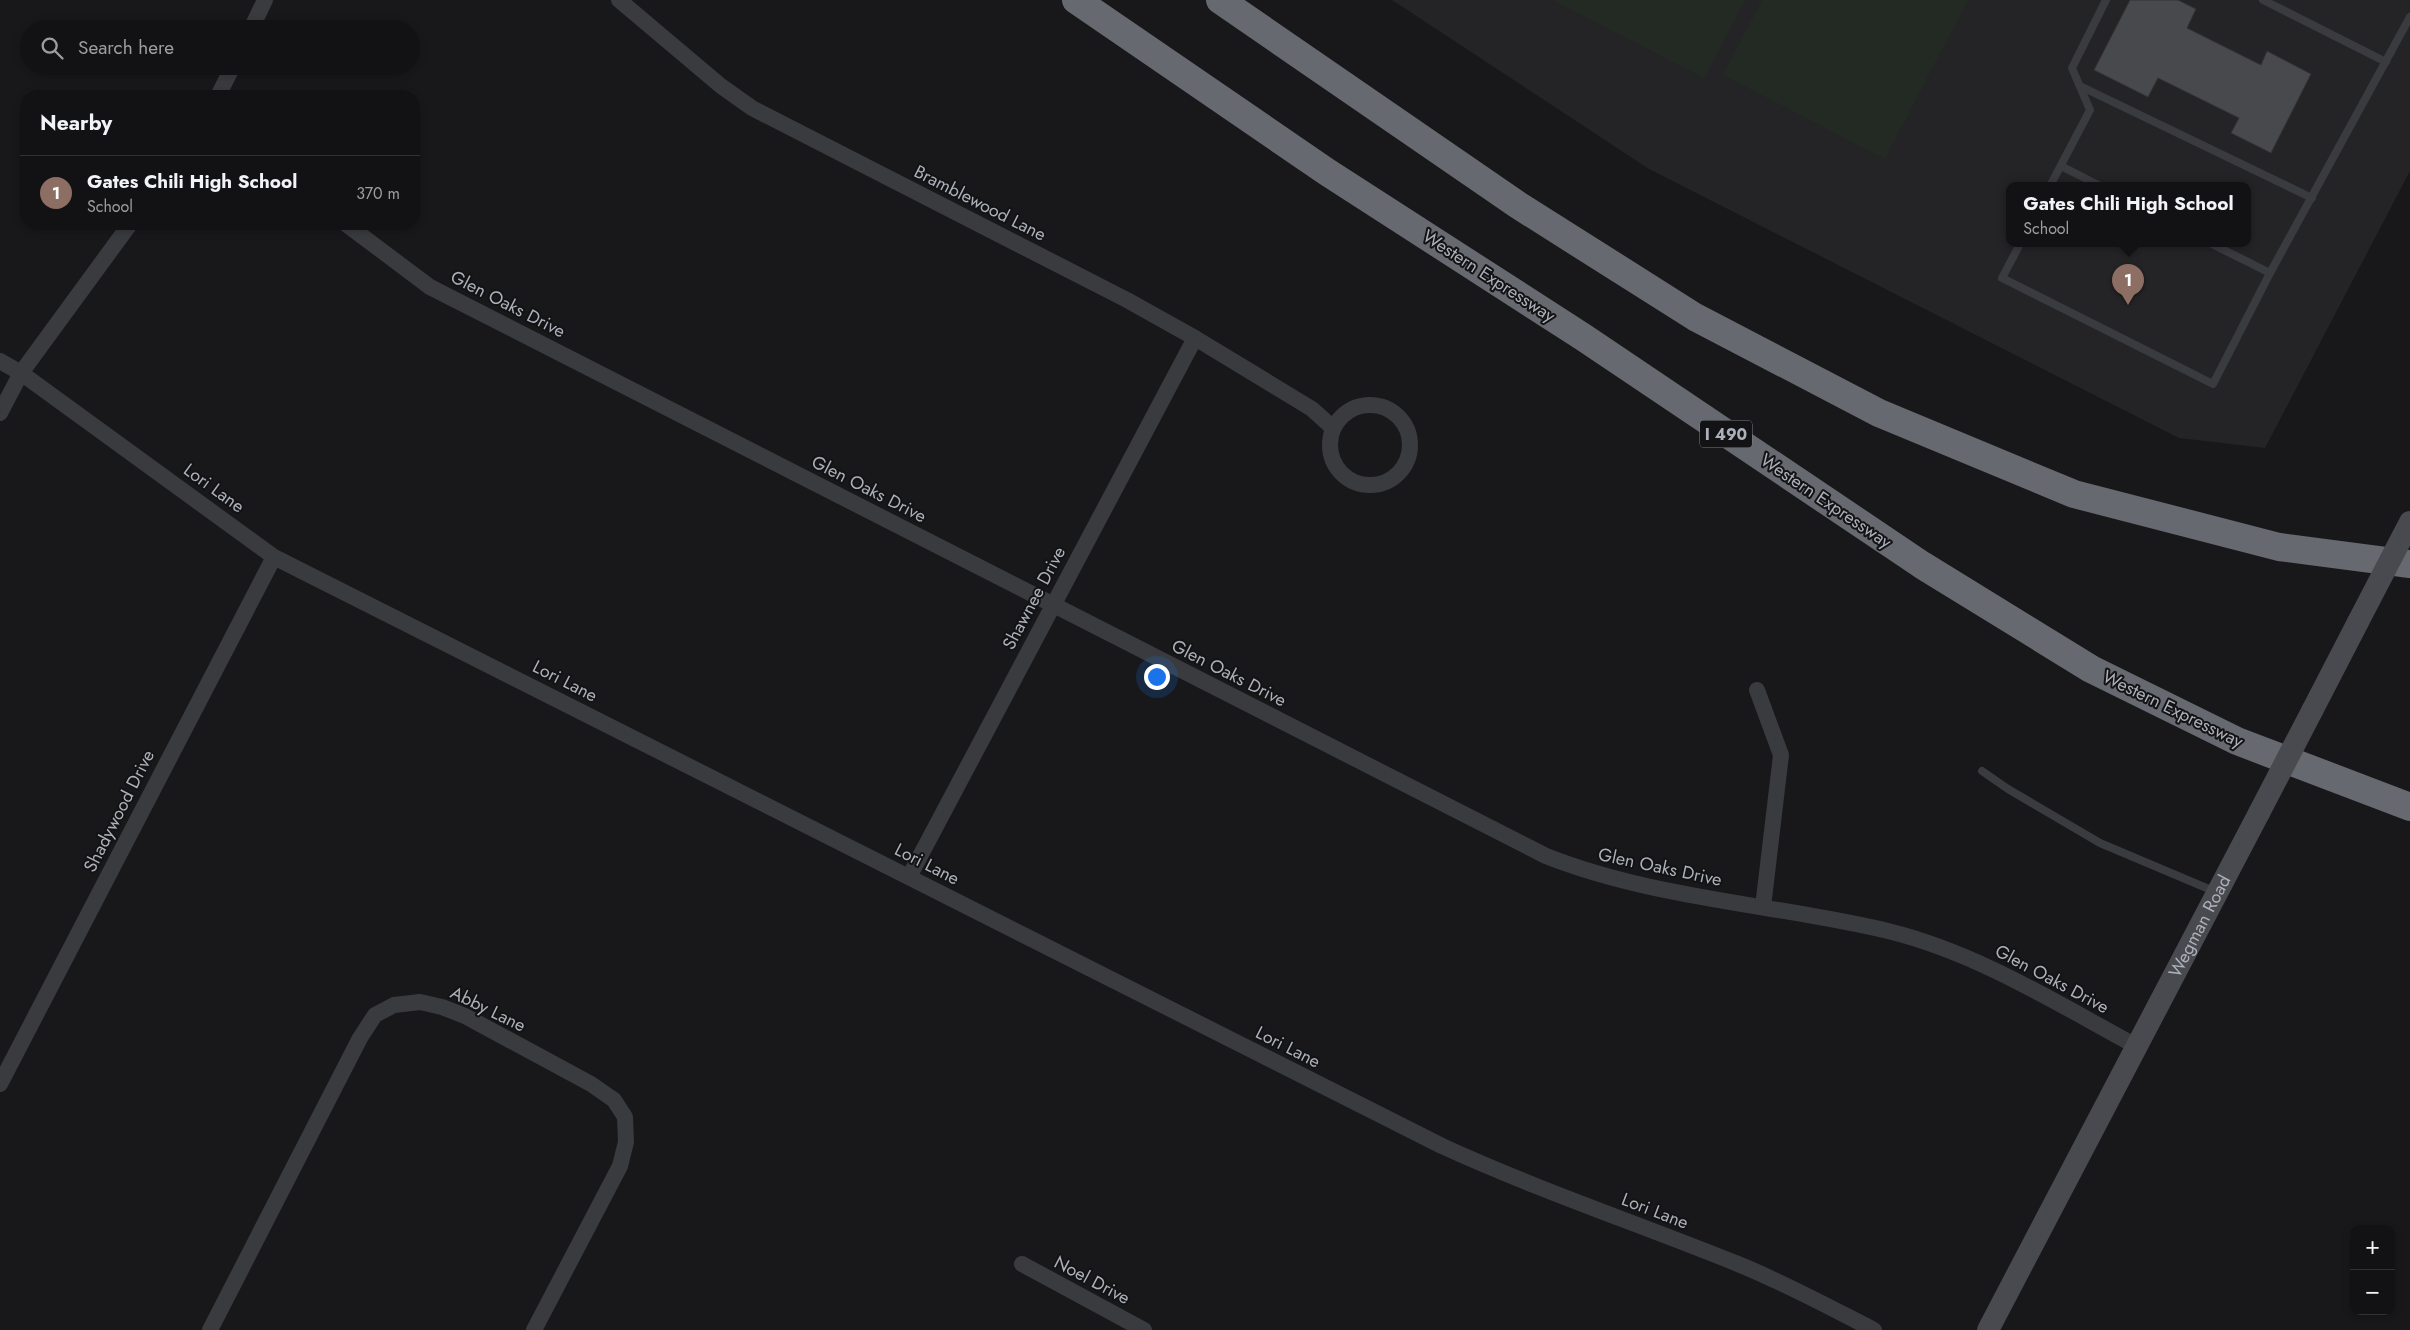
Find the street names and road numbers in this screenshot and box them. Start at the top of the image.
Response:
street label: Bramblewood Lane [909,158,1051,248]
street label: Western Expressway [1418,223,1561,329]
street label: Glen Oaks Drive [446,264,570,344]
road number: I 490 [1700,420,1752,448]
street label: Western Expressway [1755,447,1897,555]
street label: Glen Oaks Drive [807,449,931,529]
street label: Lori Lane [178,457,250,519]
street label: Shawnee Drive [996,542,1072,654]
street label: Glen Oaks Drive [1167,633,1291,713]
street label: Lori Lane [528,654,602,708]
street label: Western Expressway [2098,664,2248,754]
street label: Shadywood Drive [77,745,161,877]
street label: Lori Lane [890,837,964,891]
street label: Glen Oaks Drive [1596,841,1724,893]
street label: Wegman Road [2162,870,2237,982]
street label: Glen Oaks Drive [1990,938,2114,1020]
street label: Abby Lane [446,980,530,1038]
street label: Lori Lane [1251,1020,1325,1074]
street label: Lori Lane [1618,1186,1692,1236]
street label: Noel Drive [1049,1249,1135,1311]

